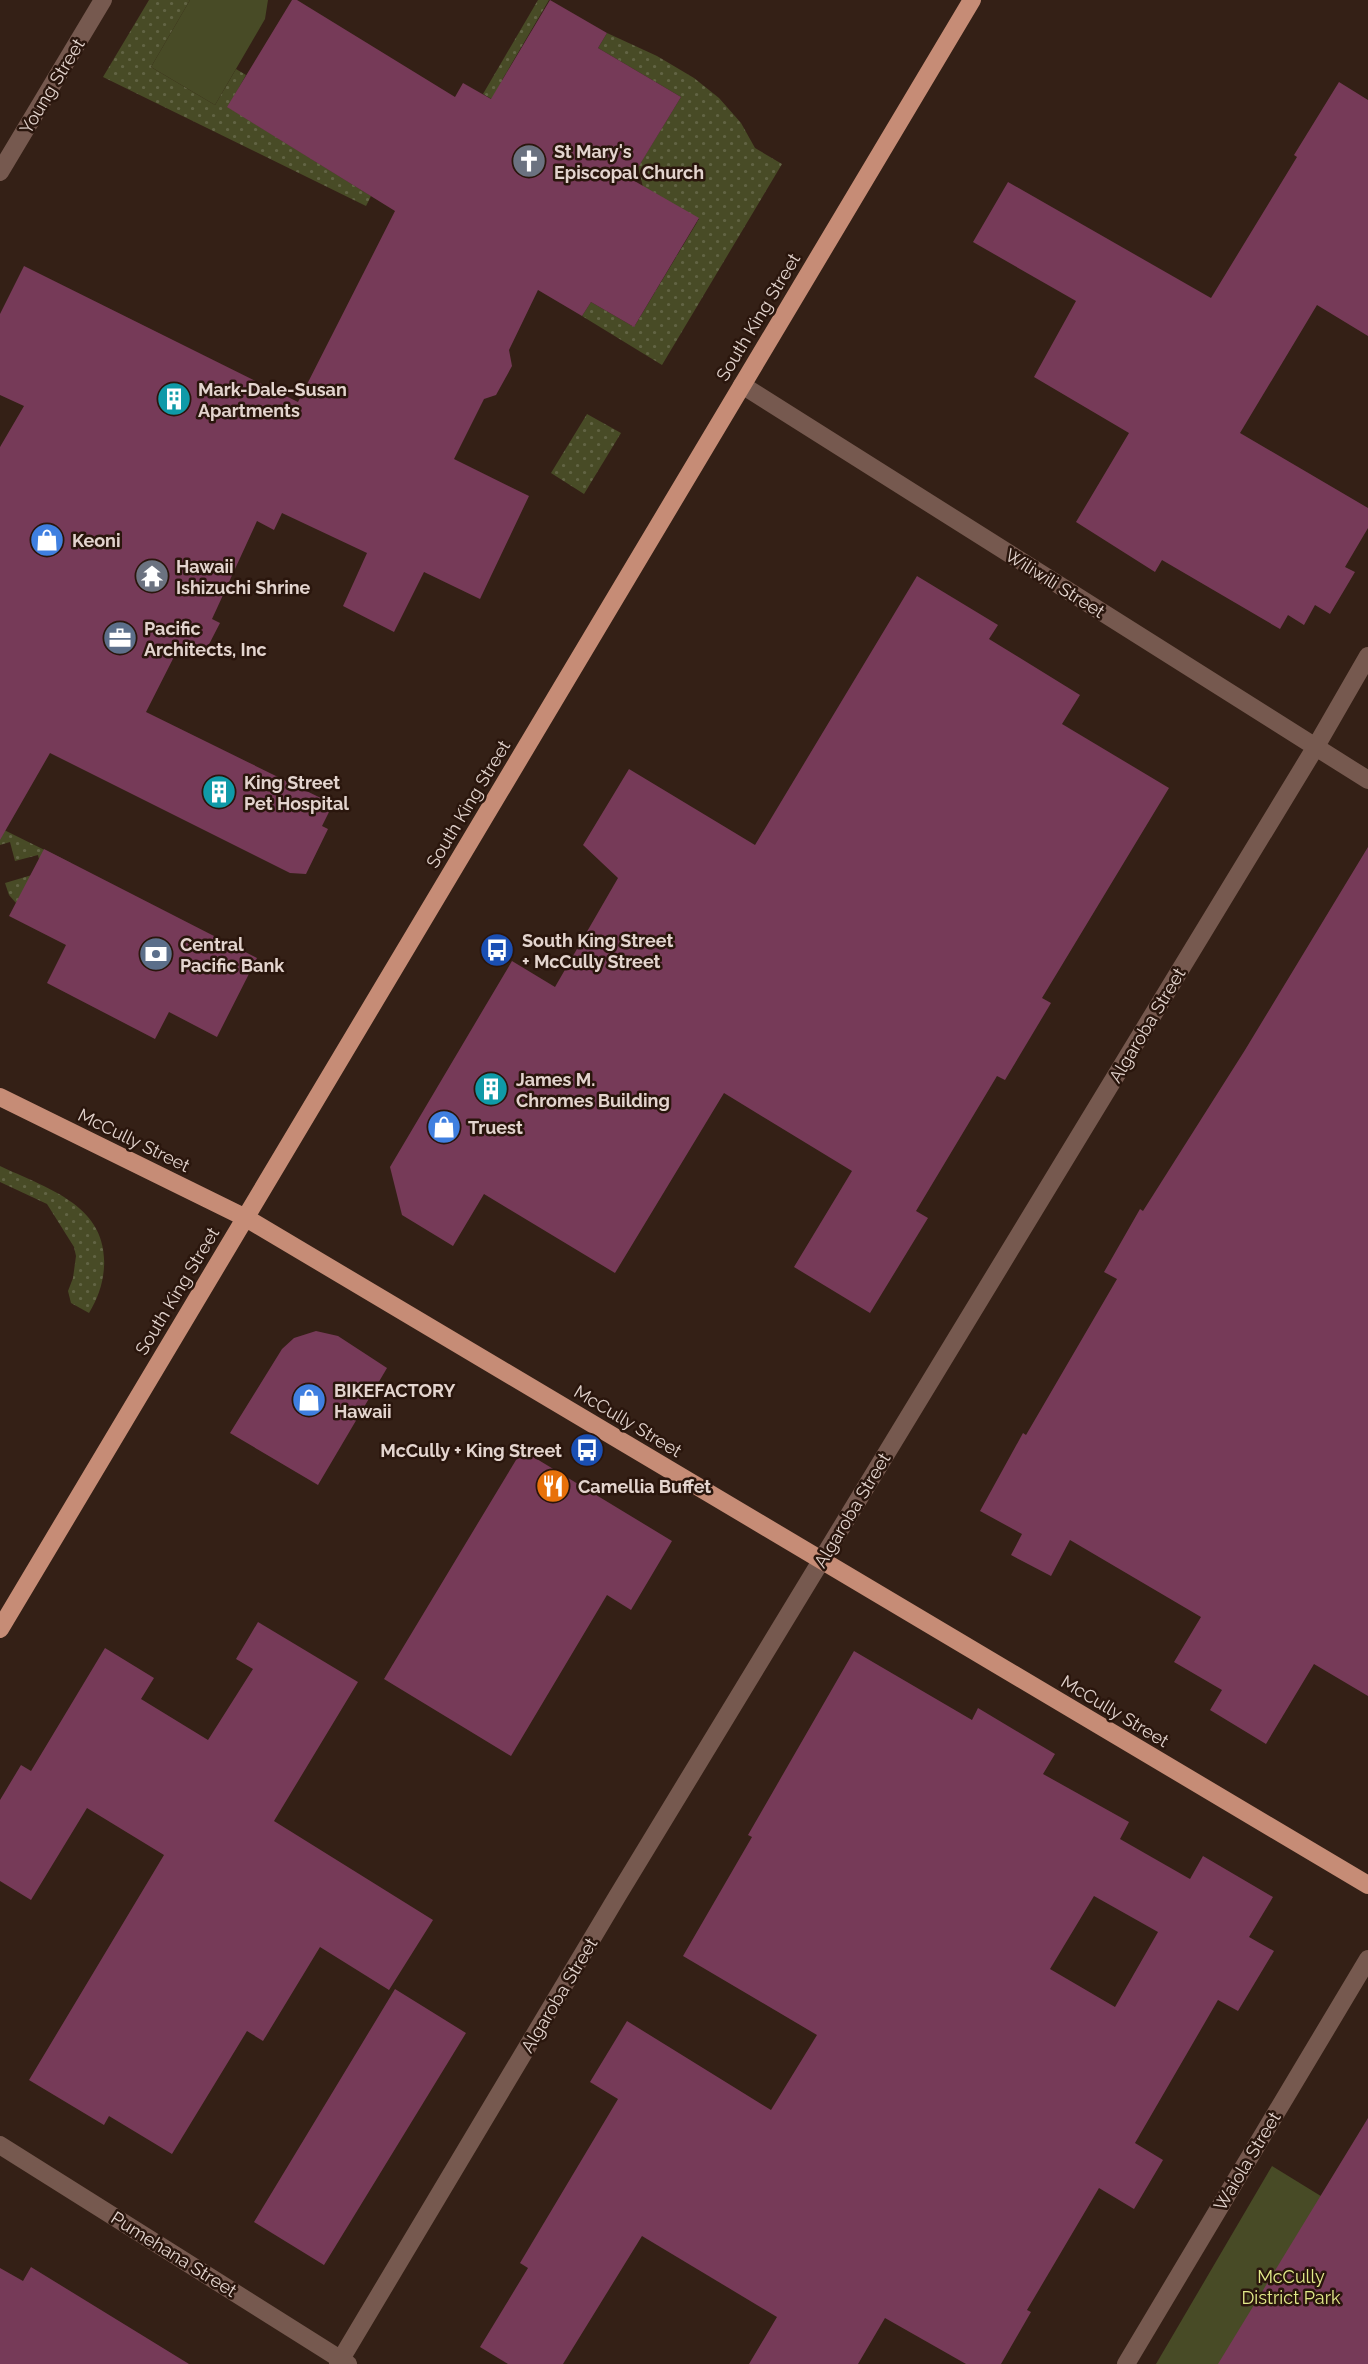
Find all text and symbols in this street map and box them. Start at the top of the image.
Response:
street label: Young Street [15,34,89,138]
place label: St Mary's Episcopal Church [554,141,704,183]
church icon: St Mary's Episcopal Church [510,142,548,180]
street label: South King Street [712,249,804,385]
place label: Mark-Dale-Susan Apartments [198,379,347,421]
building icon: Mark-Dale-Susan Apartments [155,380,193,418]
shop icon: Keoni [28,521,66,559]
place label: Keoni [72,530,121,551]
street label: Wiliwili Street [1001,544,1109,622]
place label: Hawaii Ishizuchi Shrine [176,556,311,598]
temple icon: Hawaii Ishizuchi Shrine [133,557,171,595]
place label: Pacific Architects, Inc [144,618,267,660]
office icon: Pacific Architects, Inc [101,619,139,657]
street label: South King Street [422,736,514,872]
place label: King Street Pet Hospital [244,772,349,814]
building icon: King Street Pet Hospital [200,773,238,811]
place label: South King Street + McCully Street [522,930,673,972]
bus stop icon: South King Street + McCully Street [478,931,516,969]
place label: Central Pacific Bank [180,934,285,976]
bank icon: Central Pacific Bank [137,935,175,973]
street label: Algaroba Street [1104,964,1190,1086]
place label: James M. Chromes Building [516,1069,670,1111]
building icon: James M. Chromes Building [472,1070,510,1108]
street label: McCully Street [75,1104,193,1176]
shop icon: Truest [425,1108,463,1146]
place label: Truest [468,1117,523,1138]
street label: South King Street [131,1223,223,1359]
place label: BIKEFACTORY Hawaii [334,1380,455,1422]
shop icon: BIKEFACTORY Hawaii [290,1381,328,1419]
street label: McCully Street [570,1381,686,1461]
bus stop icon: McCully + King Street [568,1431,606,1469]
place label: McCully + King Street [380,1440,562,1461]
street label: Algaroba Street [809,1449,895,1571]
restaurant icon: Camellia Buffet [534,1467,572,1505]
place label: Camellia Buffet [578,1476,711,1497]
street label: McCully Street [1057,1671,1173,1751]
street label: Algaroba Street [516,1934,602,2056]
street label: Waiola Street [1209,2108,1285,2214]
street label: Pumehana Street [107,2207,241,2301]
park label: McCully District Park [1241,2266,1341,2308]

